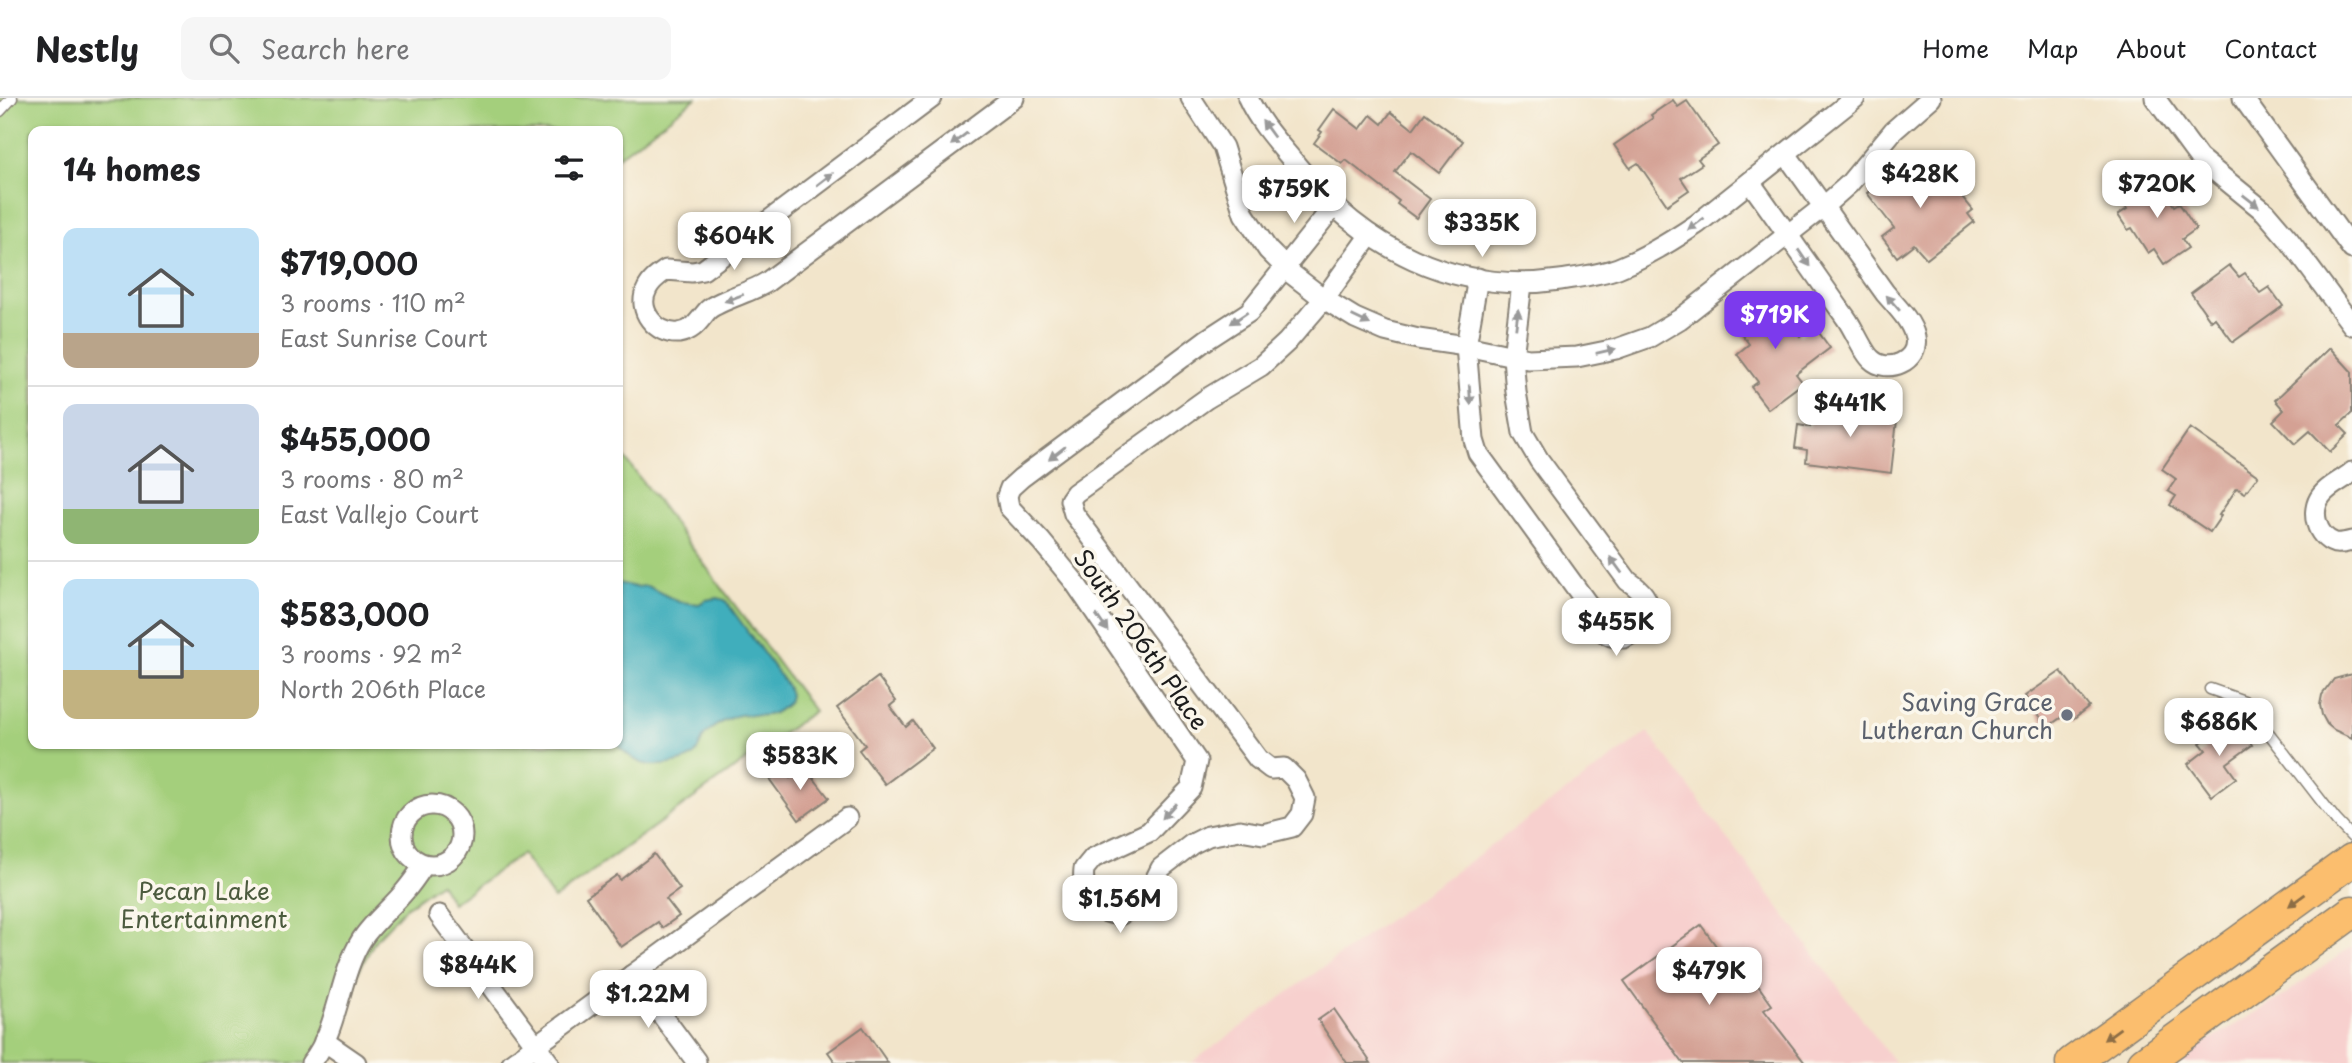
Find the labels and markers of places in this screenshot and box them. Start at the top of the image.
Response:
pin: $428K [1871,150,1969,210]
pin: $720K [2108,160,2206,220]
pin: $759K [1245,166,1343,225]
pin: $335K [1433,200,1531,259]
pin: $604K [685,212,783,272]
pin: $719K [1726,292,1824,351]
pin: $441K [1801,380,1899,439]
pin: $455K [1567,598,1665,658]
place label: Saving Grace Lutheran Church [1861,683,2053,747]
pin: $686K [2170,698,2268,758]
marker: Saving Grace Lutheran Church [2059,707,2075,723]
pin: $583K [751,732,849,792]
pin: $1.56M [1063,876,1177,935]
pin: $844K [429,942,527,1001]
pin: $479K [1660,948,1758,1007]
pin: $1.22M [591,970,705,1030]

